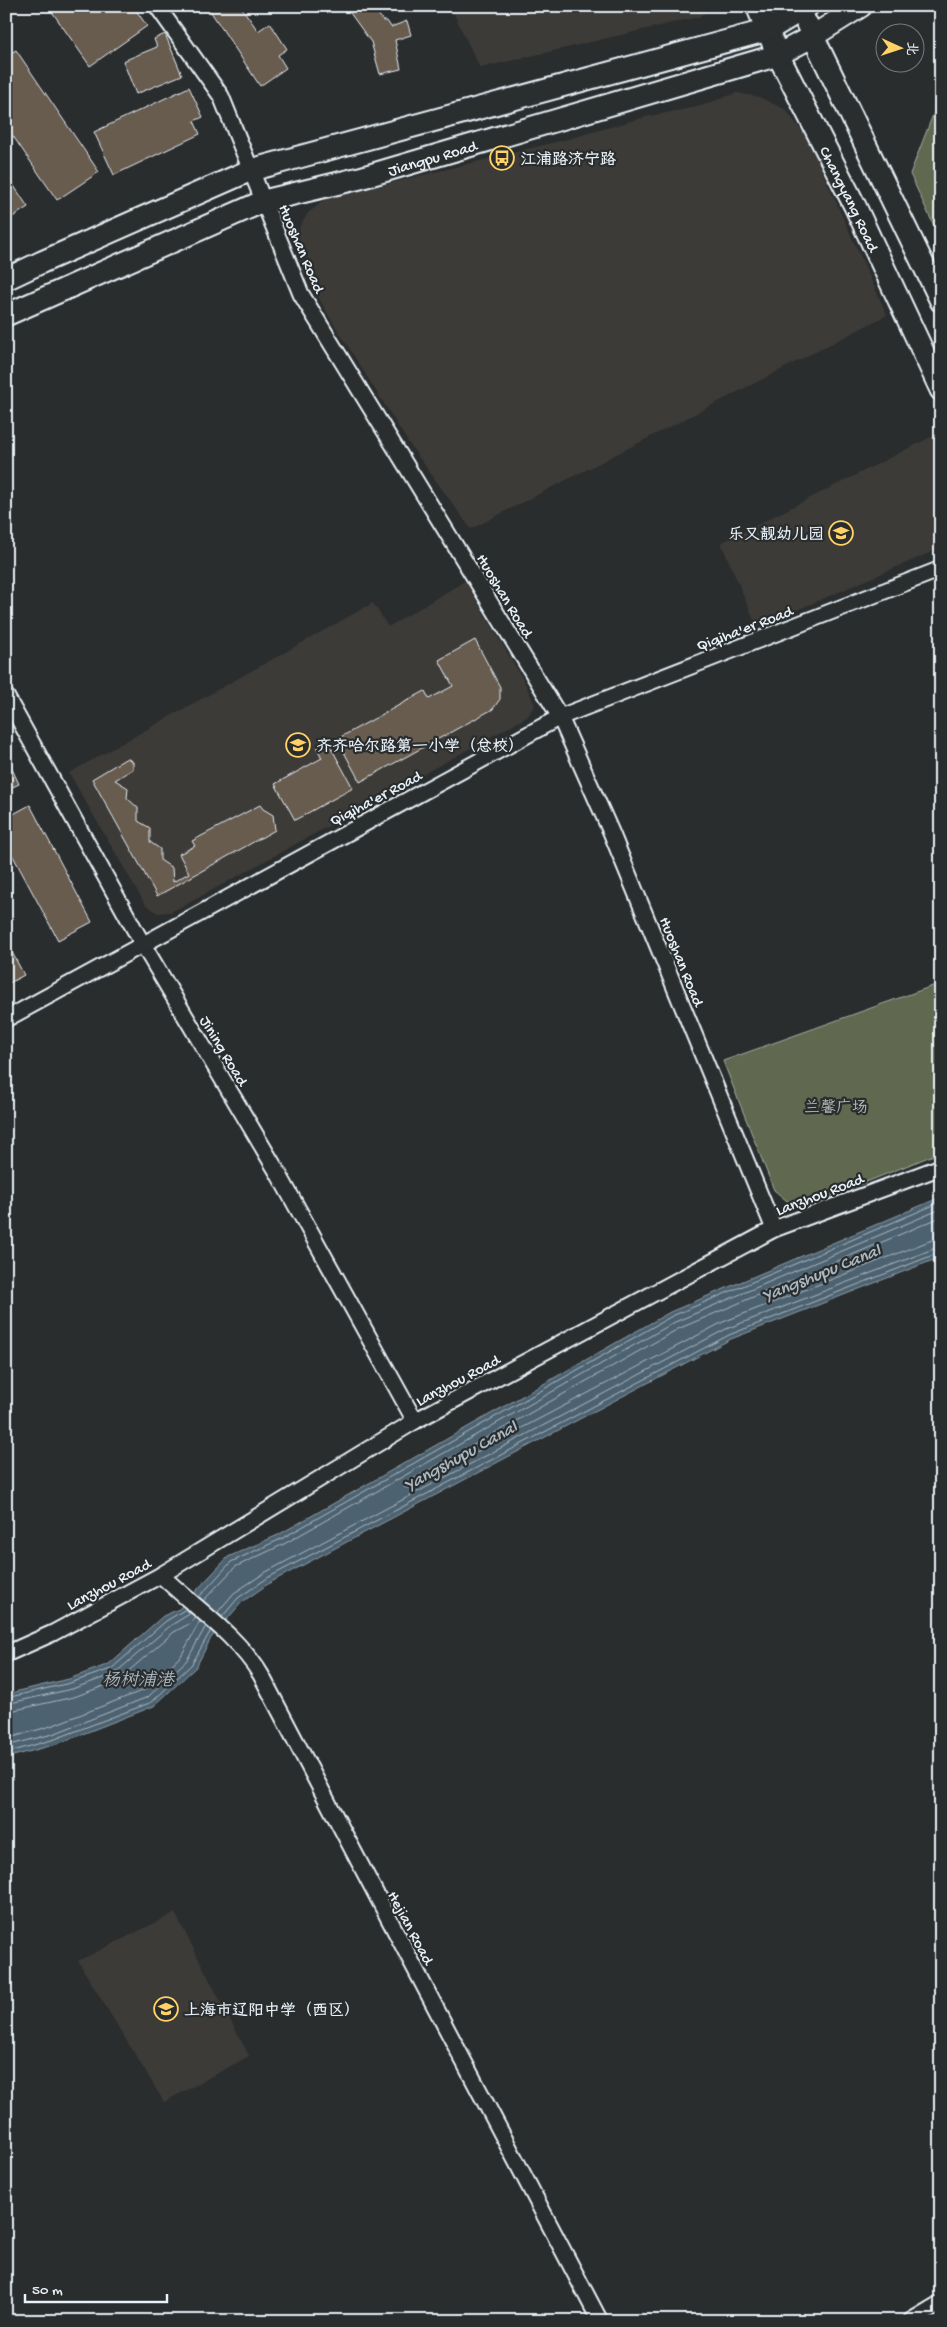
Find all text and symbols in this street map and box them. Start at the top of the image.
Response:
north arrow [874,22,924,72]
text: 北 [902,41,919,56]
street label: Jiangpu Road [386,138,481,182]
street label: Changyang Road [813,144,882,257]
bus stop icon: 江浦路济宁路 [489,145,515,171]
place label: 江浦路济宁路 [520,150,616,171]
street label: Huoshan Road [273,202,328,298]
school or university icon: 乐又靓幼儿园 [828,520,854,546]
place label: 乐又靓幼儿园 [728,525,824,546]
street label: Huoshan Road [470,551,536,644]
street label: Qiqiha'er Road [694,603,798,657]
school or university icon: 齐齐哈尔路第一小学（总校） [285,732,311,758]
place label: 齐齐哈尔路第一小学（总校） [316,737,524,758]
street label: Qiqiha'er Road [327,767,427,832]
street label: Huoshan Road [653,915,707,1011]
street label: Jining Road [194,1013,251,1092]
park label: 兰馨广场 [804,1098,868,1119]
street label: Lanzhou Road [774,1170,868,1222]
water label: Yangshupu Canal [760,1241,885,1308]
street label: Lanzhou Road [413,1351,505,1412]
water label: Yangshupu Canal [401,1417,522,1497]
street label: Lanzhou Road [64,1555,156,1616]
water label: 杨树浦港 [102,1670,176,1692]
street label: Hejian Road [382,1889,437,1970]
school or university icon: 上海市辽阳中学（西区） [153,1996,179,2022]
place label: 上海市辽阳中学（西区） [184,2001,360,2022]
scale bar [25,2272,168,2304]
text: 50 m [32,2282,63,2300]

